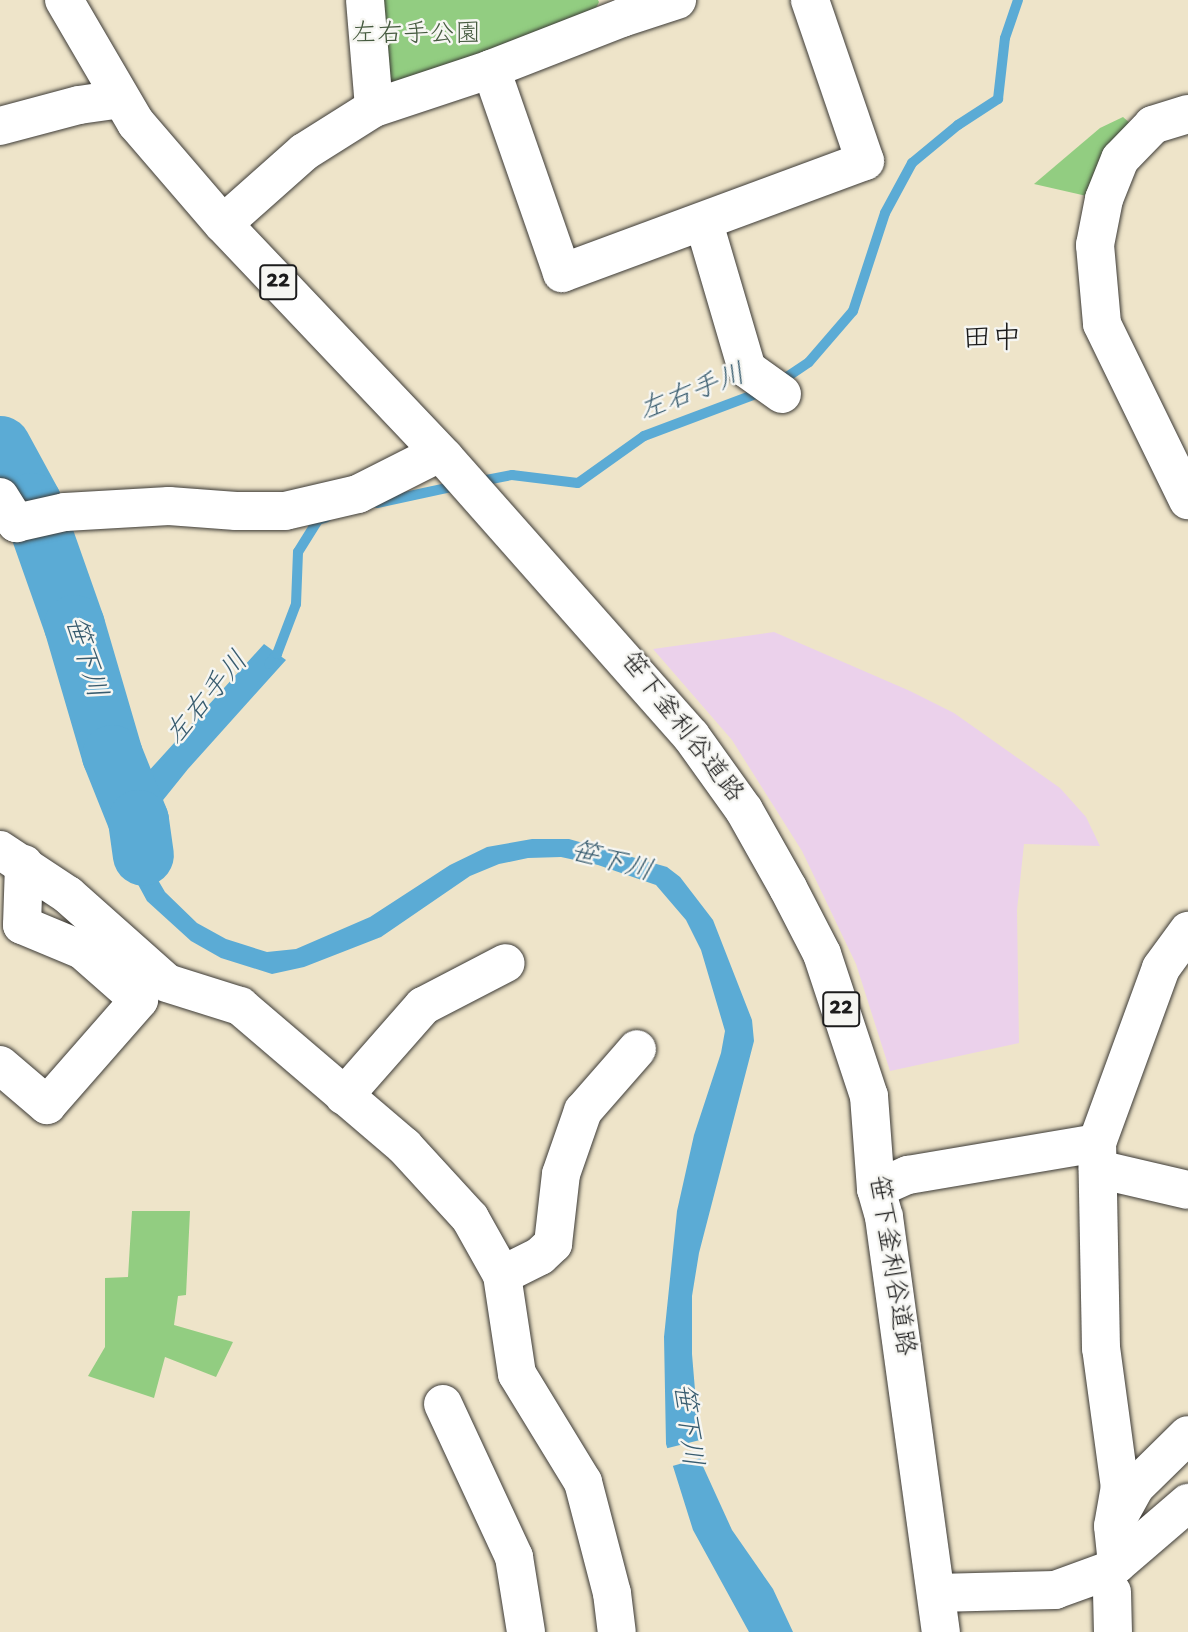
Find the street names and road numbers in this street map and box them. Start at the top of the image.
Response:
road number: 22 [259,262,297,302]
street label: 笹下釜利谷道路 [612,648,748,810]
road number: 22 [822,988,860,1030]
street label: 笹下釜利谷道路 [859,1174,919,1358]

